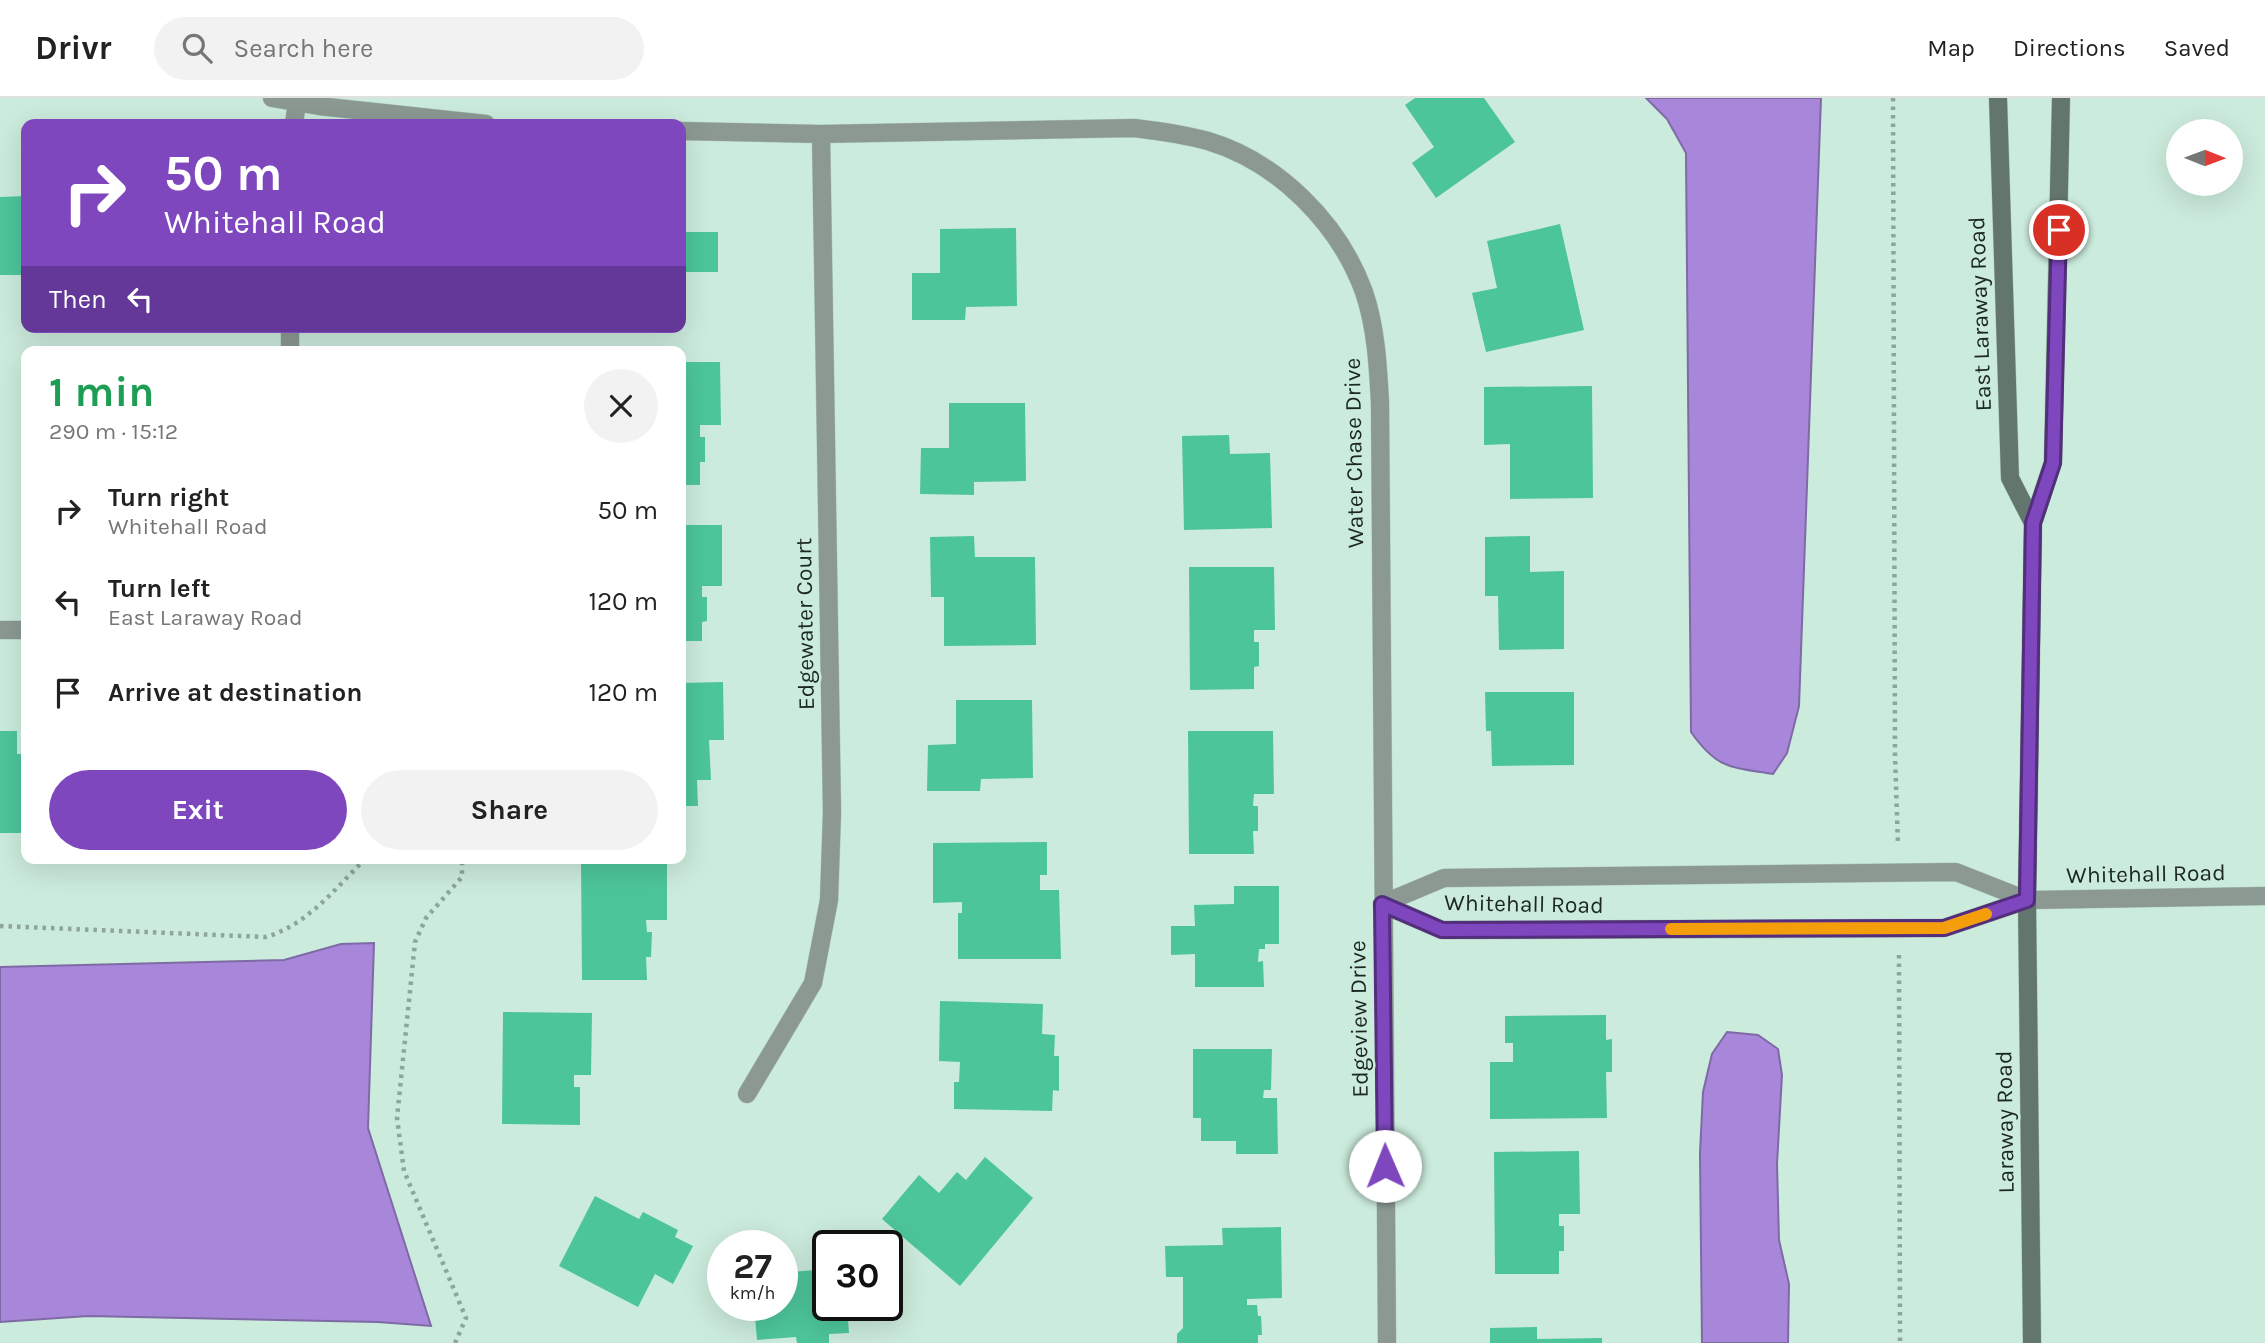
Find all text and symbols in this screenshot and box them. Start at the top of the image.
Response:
search box [154,17,644,80]
text: Drivr [35,29,112,67]
icon: search [178,29,216,67]
text: Search here [234,33,373,64]
text: Map [1927,34,1975,62]
text: Directions [2013,34,2126,62]
text: Saved [2164,34,2230,62]
north arrow [2166,119,2244,196]
map controls [2166,119,2243,196]
text: 50 m [164,145,282,202]
icon: right [49,147,140,238]
pin [2029,200,2089,260]
text: Whitehall Road [164,204,386,241]
icon: arrive [2040,211,2078,249]
street label: East Laraway Road [1963,216,1997,412]
icon: left [121,280,159,318]
text: Then [49,284,107,315]
street label: Water Chase Drive [1339,358,1369,548]
text: 1 min [49,367,154,417]
button: close [584,369,658,443]
text: 290 m · 15:12 [49,418,178,445]
text: Turn right [108,482,229,513]
icon: right [49,492,87,530]
text: 50 m [597,495,658,526]
text: Whitehall Road [108,513,268,540]
street label: Edgewater Court [790,537,820,710]
text: Turn left [108,573,210,604]
icon: left [49,583,87,621]
text: 120 m [588,586,658,617]
text: East Laraway Road [108,604,303,631]
icon: arrive [49,674,87,712]
text: Arrive at destination [108,677,362,708]
text: 120 m [588,677,658,708]
button: Exit [49,770,347,850]
button: Share [361,770,658,850]
street label: Whitehall Road [2066,859,2226,889]
street label: Whitehall Road [1444,889,1604,919]
street label: Edgeview Drive [1344,940,1374,1098]
street label: Laraway Road [1990,1050,2020,1194]
position arrow [1348,1129,1422,1203]
speed limit sign: 30 [812,1230,903,1321]
text: 27 [733,1246,772,1287]
text: km/h [730,1282,775,1304]

